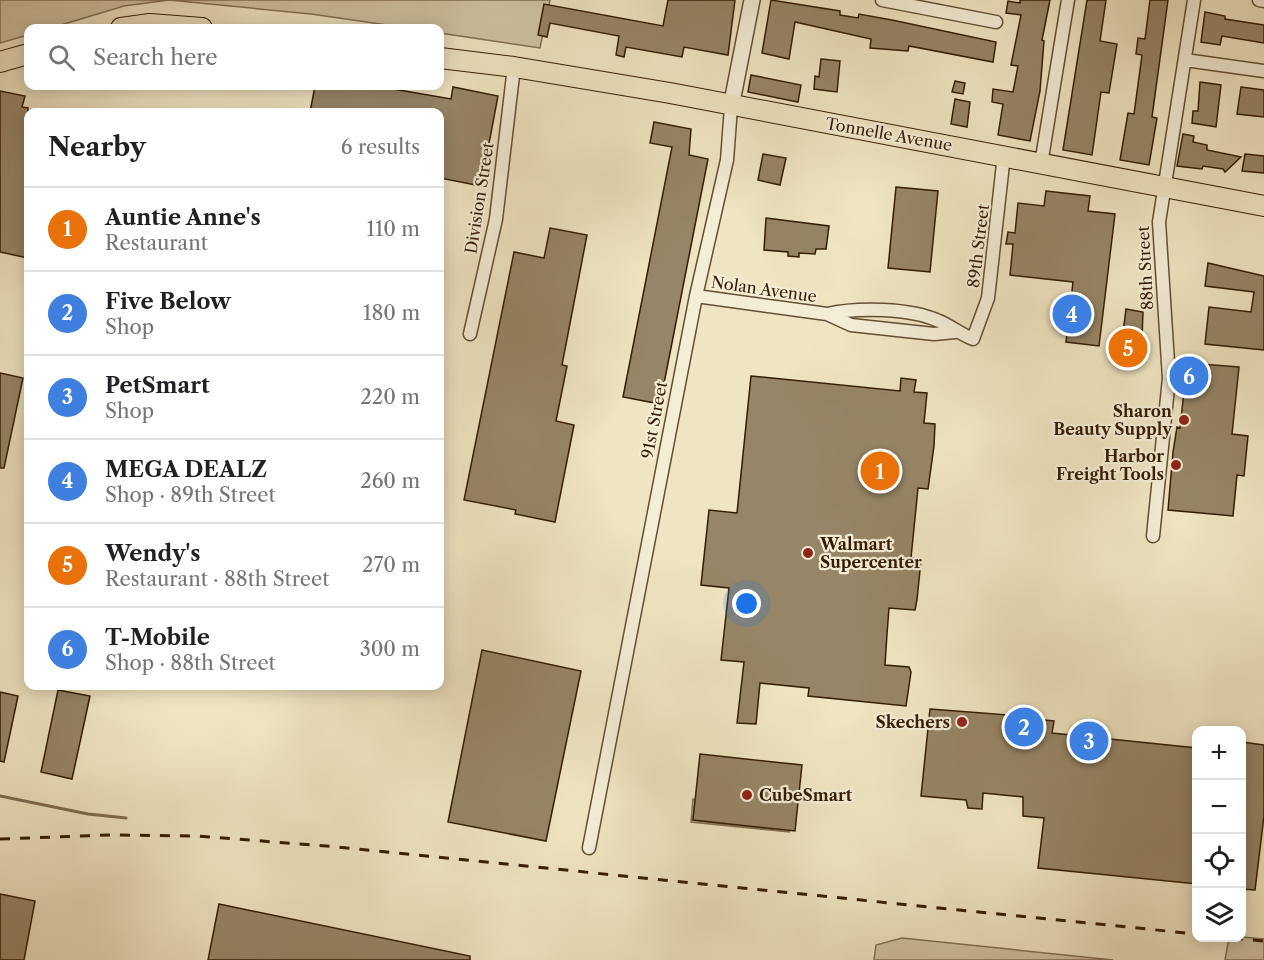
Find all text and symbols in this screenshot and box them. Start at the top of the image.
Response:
search box [24,24,444,90]
icon: search [45,41,78,74]
text: Search here [93,44,218,71]
street label: Tonnelle Avenue [824,113,954,155]
text: Nearby [48,131,146,163]
text: 6 results [341,135,420,159]
street label: Division Street [460,141,498,255]
street label: 89th Street [963,203,993,289]
text: Auntie Anne's [105,204,261,231]
text: 1 [63,217,72,241]
text: 110 m [367,217,420,241]
street label: 88th Street [1133,225,1157,311]
text: Restaurant [105,231,208,255]
street label: Nolan Avenue [710,272,818,306]
text: Five Below [105,288,231,315]
pin: 4 [1052,292,1092,336]
text: 2 [62,301,73,325]
text: 180 m [363,301,420,325]
text: Shop [105,315,154,339]
pin: 5 [1108,326,1148,370]
pin: 6 [1170,354,1208,398]
text: PetSmart [105,372,210,399]
street label: 91st Street [637,379,671,460]
text: 3 [62,385,73,409]
text: 220 m [360,385,420,409]
text: Shop [105,399,154,423]
place label: Sharon Beauty Supply [1053,401,1173,439]
marker: Sharon Beauty Supply [1177,413,1191,427]
place label: Harbor Freight Tools [1056,446,1164,484]
pin: 1 [860,448,900,494]
text: MEGA DEALZ [105,456,267,483]
marker: Harbor Freight Tools [1169,458,1183,472]
text: 4 [62,469,73,493]
text: 260 m [360,469,420,493]
text: Shop · 89th Street [105,483,276,507]
place label: Walmart Supercenter [819,534,922,572]
text: Wendy's [105,540,200,567]
marker: Walmart Supercenter [801,546,815,560]
text: 5 [62,553,73,577]
text: 270 m [362,553,420,577]
text: Restaurant · 88th Street [105,567,329,591]
your location [732,589,761,618]
text: T-Mobile [105,624,210,651]
text: 6 [62,637,73,661]
text: 300 m [360,637,420,661]
text: Shop · 88th Street [105,651,276,675]
pin: 2 [1004,704,1044,750]
place label: Skechers [876,712,950,732]
marker: Skechers [955,715,969,729]
pin: 3 [1070,718,1108,764]
map controls [1192,726,1246,942]
button: + [1192,726,1246,780]
button: − [1192,780,1246,834]
place label: CubeSmart [759,785,853,805]
marker: CubeSmart [740,788,754,802]
button: locate [1192,834,1246,888]
button: layers [1192,888,1246,942]

